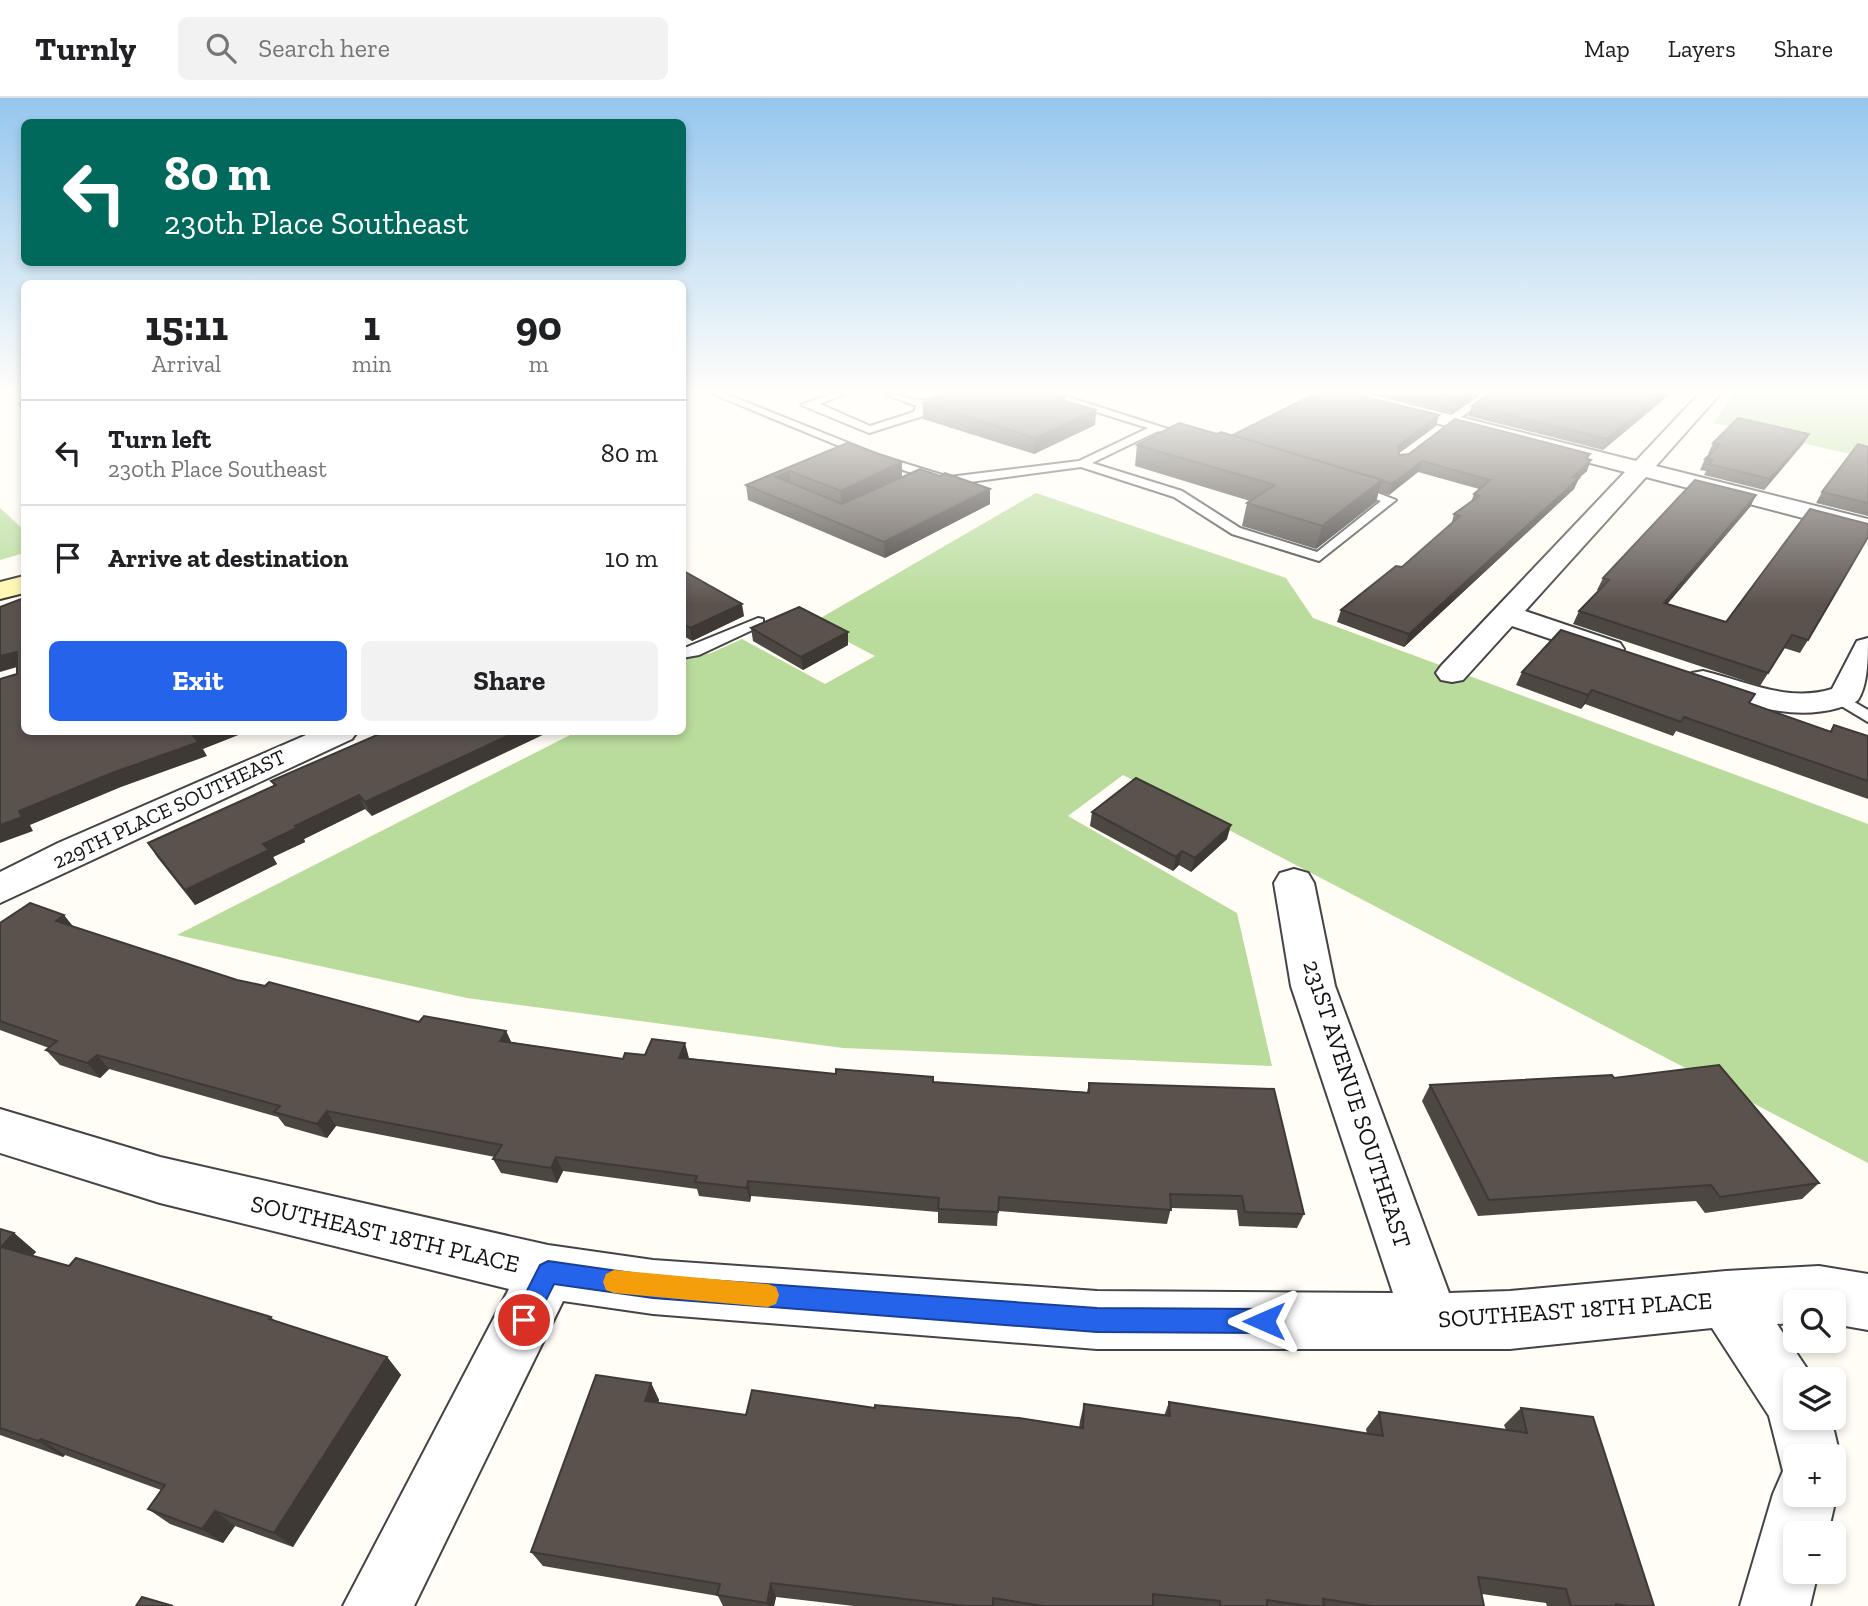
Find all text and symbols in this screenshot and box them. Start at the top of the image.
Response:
search box [178,17,668,80]
text: Turnly [35,29,136,68]
icon: search [202,29,240,67]
text: Search here [258,32,390,64]
text: Map [1584,34,1630,63]
text: Layers [1668,34,1736,63]
text: Share [1774,34,1833,63]
text: 80 m [164,144,271,203]
icon: left [49,147,140,238]
text: 230th Place Southeast [164,204,468,242]
text: 15:11 [145,300,228,351]
text: 1 [363,300,380,351]
text: 90 [515,300,562,351]
text: Arrival [152,350,221,378]
text: min [352,350,392,378]
text: m [529,350,549,378]
text: Turn left [108,423,211,455]
icon: left [49,434,87,472]
text: 80 m [601,437,658,469]
text: 230th Place Southeast [108,455,327,483]
icon: arrive [49,539,87,577]
text: Arrive at destination [108,542,348,574]
text: 10 m [605,542,658,574]
button: Exit [49,641,347,721]
button: Share [361,641,658,721]
street label: 229TH PLACE SOUTHEAST [49,744,289,873]
street label: 231ST AVENUE SOUTHEAST [1297,956,1418,1252]
street label: SOUTHEAST 18TH PLACE [248,1189,522,1279]
position arrow [1227,1284,1301,1358]
street label: SOUTHEAST 18TH PLACE [1437,1285,1713,1334]
pin [494,1290,554,1350]
map controls [1783,1290,1846,1584]
button: search [1783,1290,1846,1353]
icon: arrive [505,1301,543,1339]
button: layers [1783,1367,1846,1430]
button: + [1783,1444,1846,1507]
button: − [1783,1521,1846,1584]

